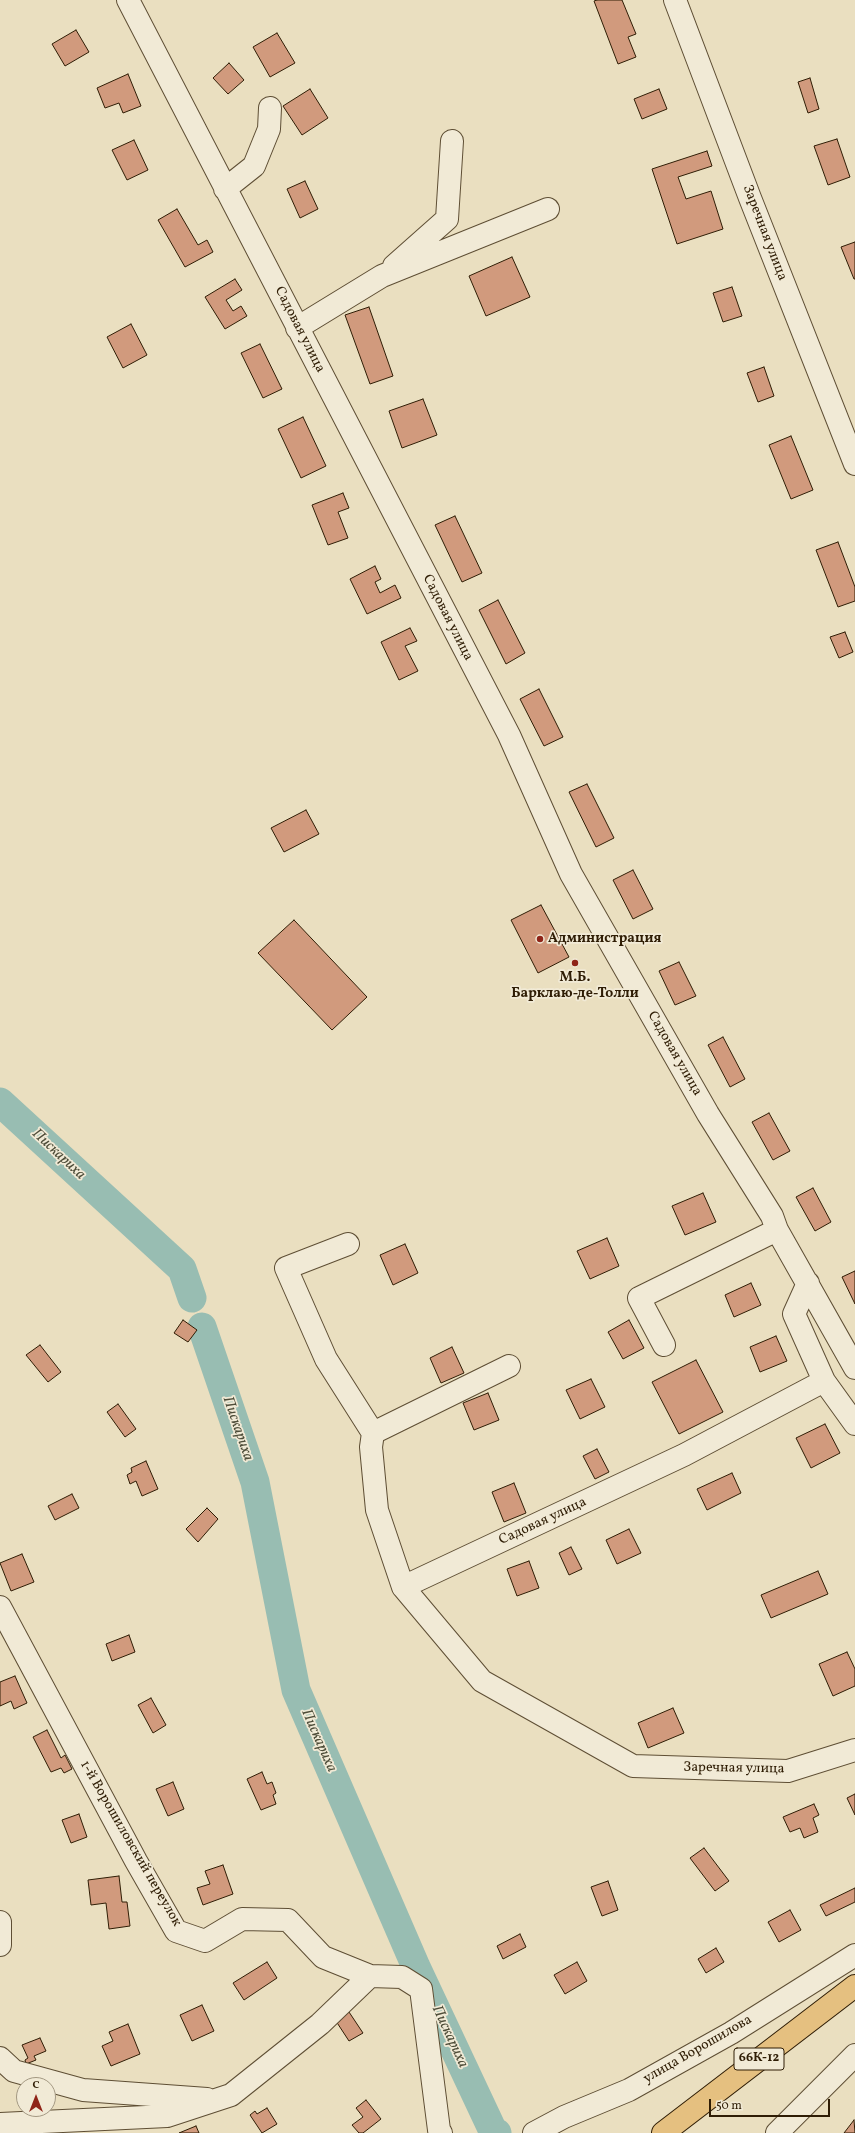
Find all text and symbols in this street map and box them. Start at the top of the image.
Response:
street label: Заречная улица [738,183,790,283]
street label: Садовая улица [270,284,328,376]
street label: Садовая улица [418,572,476,664]
place label: Администрация [548,931,661,947]
marker: Администрация [535,934,545,944]
marker: М.Б. Барклаю-де-Толли [570,958,580,968]
place label: М.Б. Барклаю-де-Толли [511,970,639,1002]
street label: Садовая улица [643,1009,705,1099]
water label: Пискариха [27,1126,89,1184]
water label: Пискариха [218,1395,256,1463]
street label: Садовая улица [497,1494,589,1550]
water label: Пискариха [296,1707,340,1775]
street label: 1-й Ворошиловский переулок [76,1758,184,1930]
street label: Заречная улица [683,1760,785,1778]
water label: Пискариха [427,2003,471,2071]
street label: улица Ворошилова [641,2012,755,2088]
road number: 66К-12 [734,2048,784,2070]
north arrow [16,2077,56,2117]
text: С [32,2078,40,2093]
scale bar [711,2091,832,2117]
text: 50 m [716,2098,742,2114]

